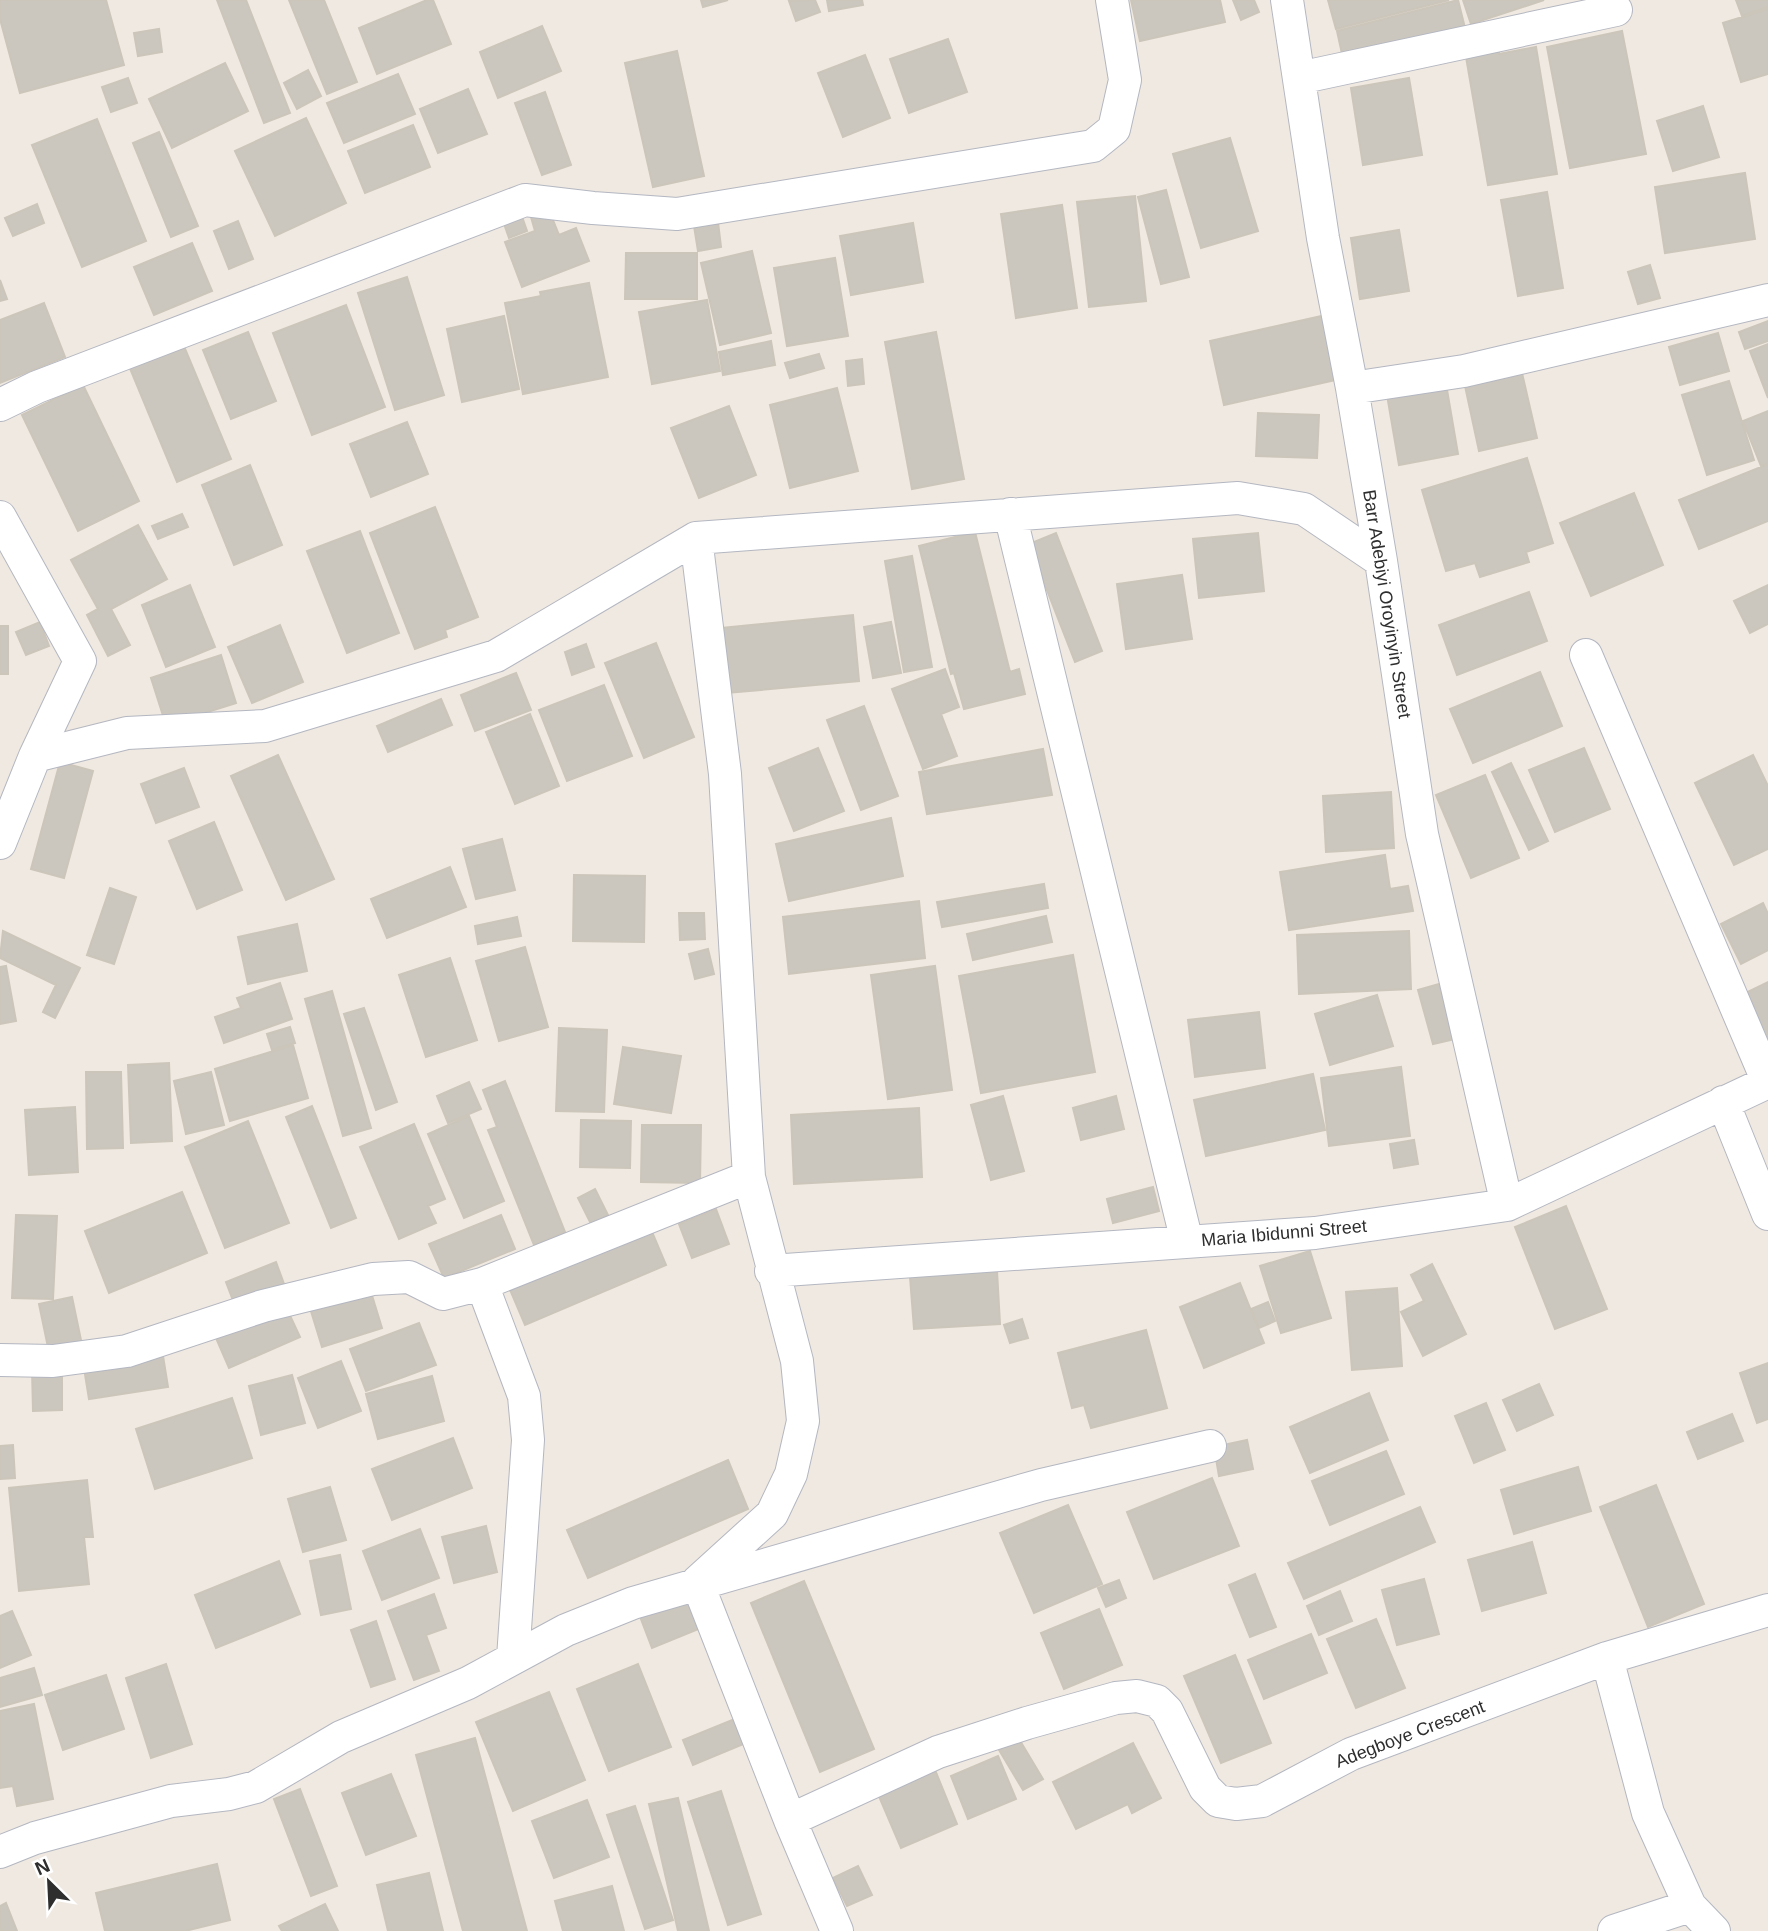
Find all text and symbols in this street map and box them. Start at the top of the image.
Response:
street label: Barr Adebiyi Oroyinyin Street [1359,488,1415,720]
street label: Maria Ibidunni Street [1200,1216,1368,1250]
street label: Adegboye Crescent [1333,1696,1487,1772]
north arrow [14,1847,84,1917]
text: N [32,1855,53,1879]

